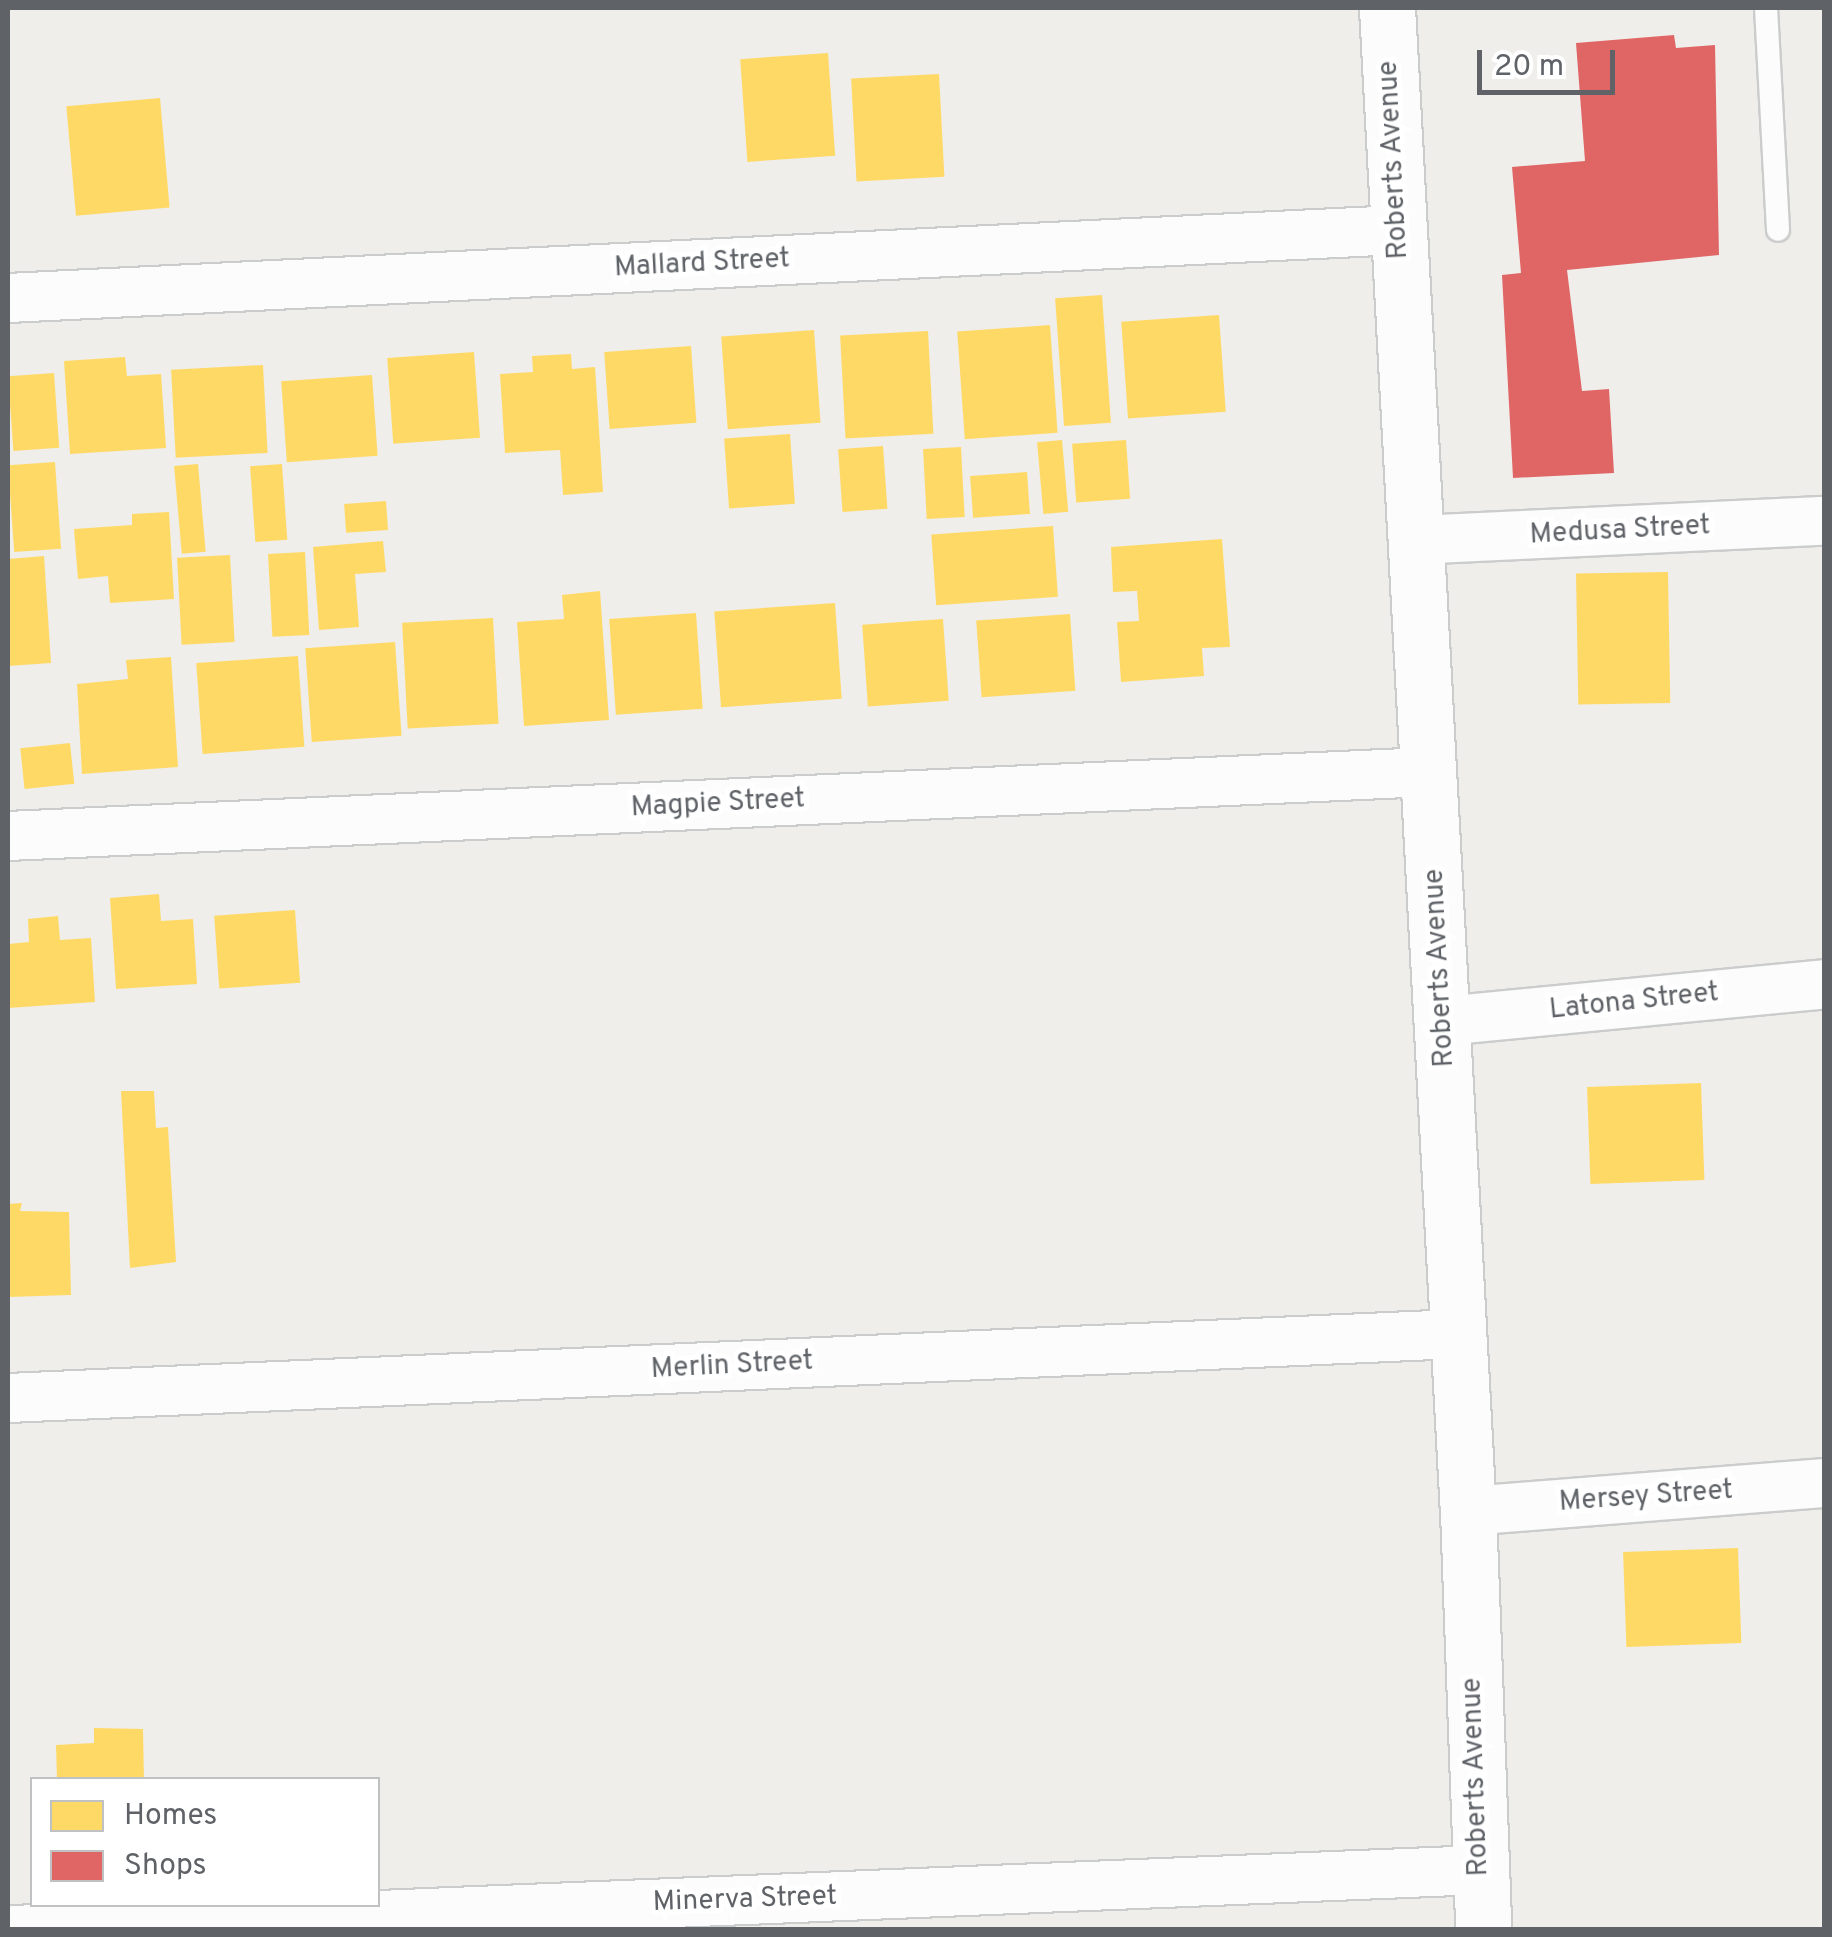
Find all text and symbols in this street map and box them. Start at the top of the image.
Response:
scale bar [1482,30,1620,92]
text: 20 m [1494,49,1564,86]
street label: Roberts Avenue [1372,59,1416,261]
street label: Mallard Street [613,243,791,285]
street label: Medusa Street [1529,509,1711,553]
street label: Magpie Street [630,783,806,825]
street label: Roberts Avenue [1418,867,1462,1069]
street label: Latona Street [1548,976,1720,1028]
street label: Merlin Street [650,1345,814,1387]
street label: Mersey Street [1558,1474,1734,1520]
street label: Roberts Avenue [1456,1676,1496,1878]
legend [30,1777,380,1907]
text: Homes [124,1798,217,1835]
text: Shops [124,1848,207,1885]
street label: Minerva Street [652,1880,838,1920]

